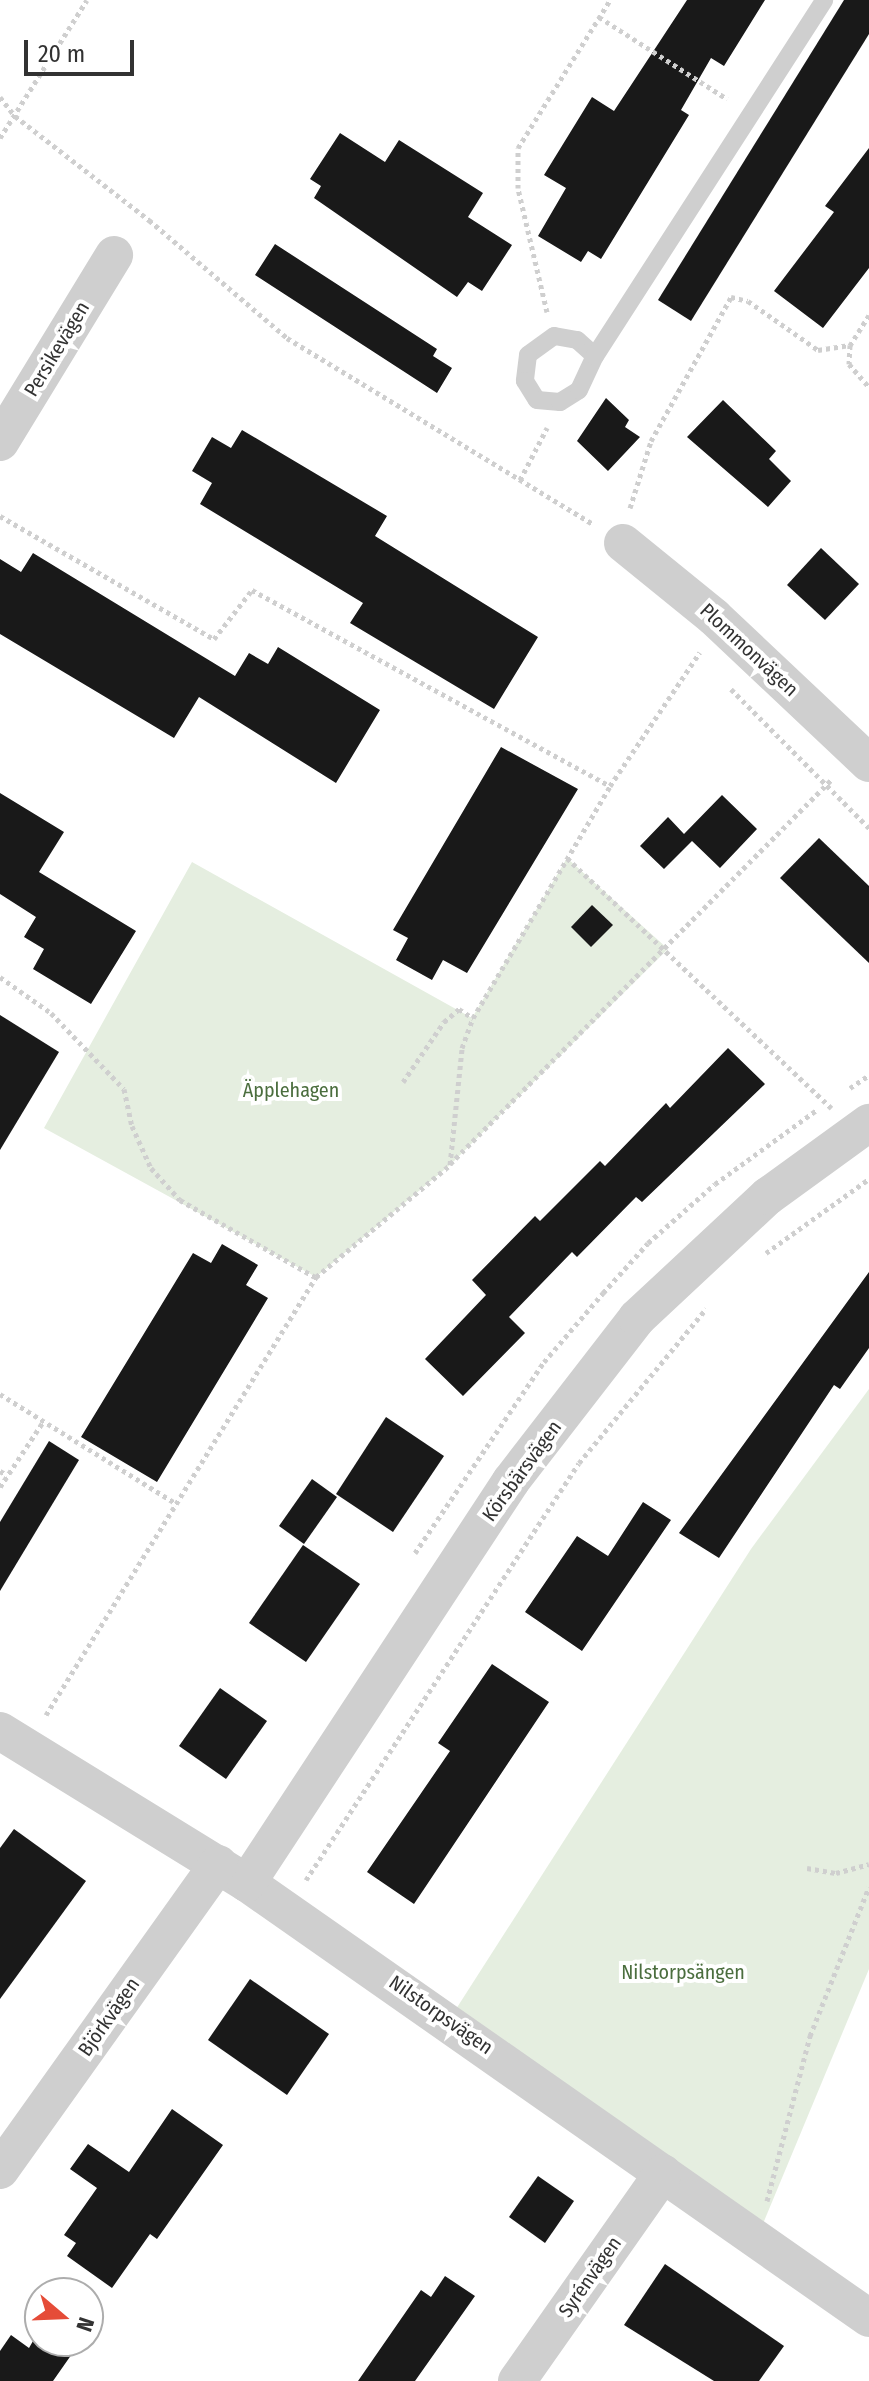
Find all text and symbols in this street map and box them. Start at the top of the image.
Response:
scale bar [28,24,138,74]
text: 20 m [38,40,85,68]
street label: Persikevägen [19,297,95,401]
street label: Plommonvägen [695,598,803,702]
park label: Äpplehagen [243,1078,339,1102]
street label: Körsbärsvägen [477,1416,567,1526]
park label: Nilstorpsängen [621,1960,745,1984]
street label: Nilstorpsvägen [384,1970,498,2060]
street label: Björkvägen [73,1973,145,2061]
street label: Syrénvägen [553,2232,627,2322]
north arrow [24,2277,104,2357]
text: N [70,2314,100,2335]

